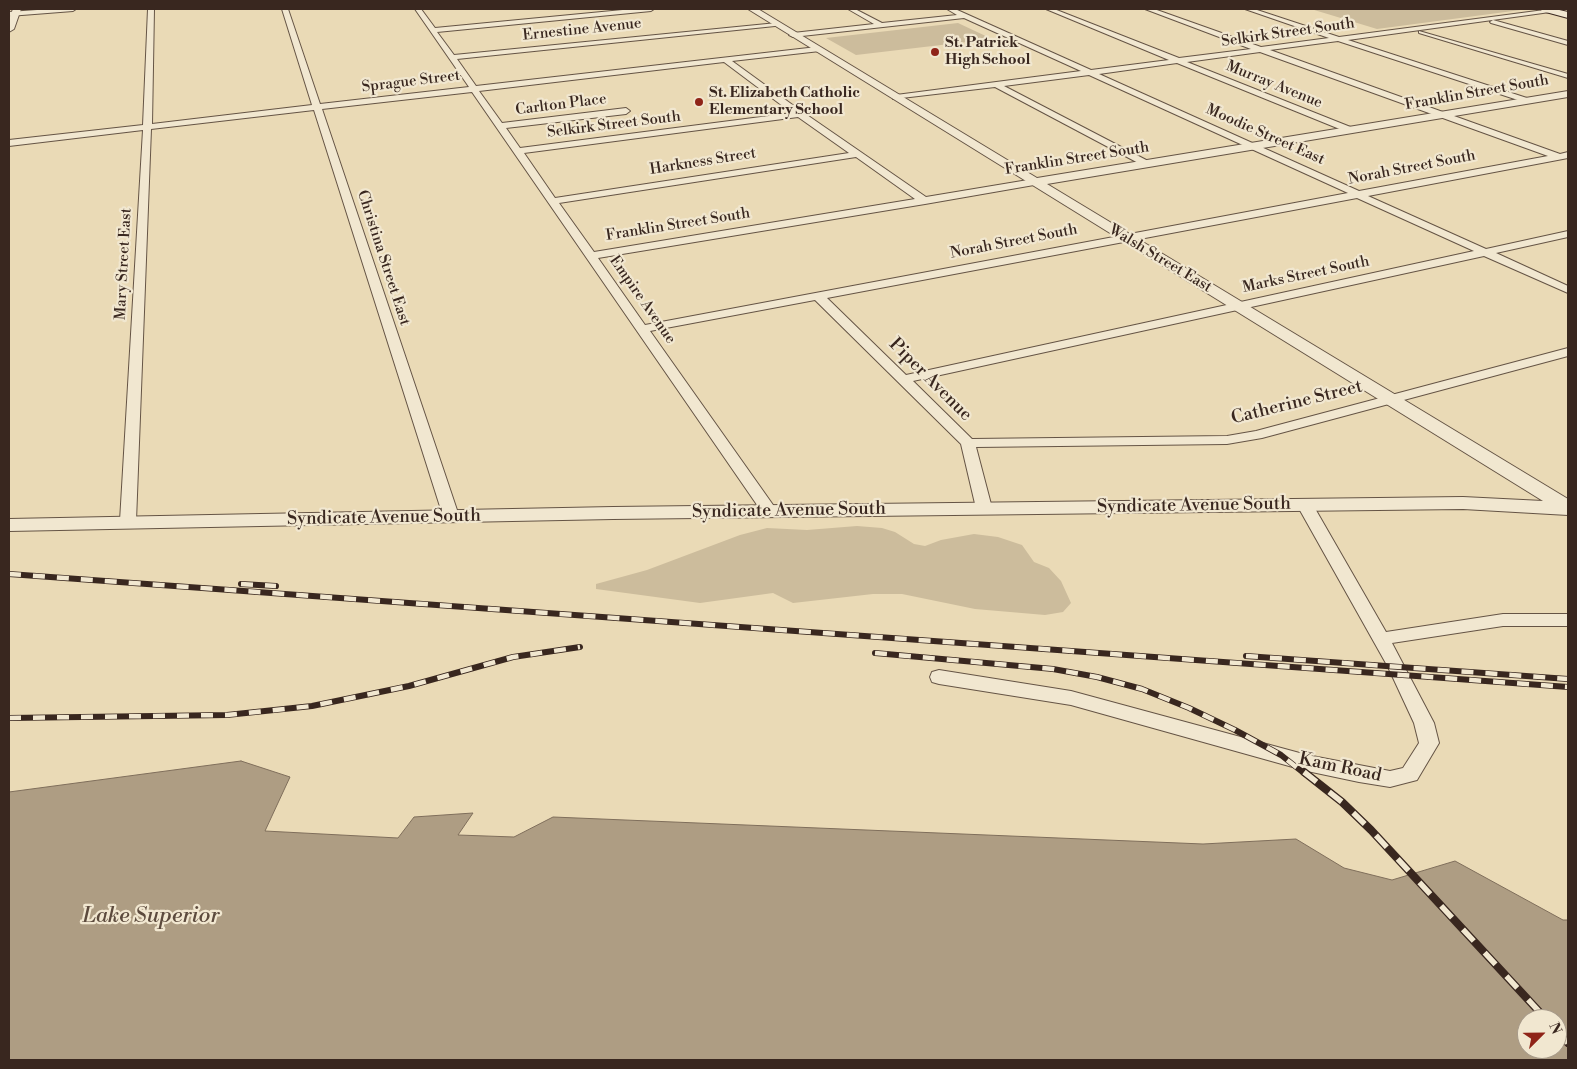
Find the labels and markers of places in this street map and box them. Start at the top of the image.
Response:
place label: St. Patrick High School [945,34,1030,69]
marker: St. Patrick High School [929,46,941,58]
place label: St. Elizabeth Catholic Elementary School [709,84,860,119]
marker: St. Elizabeth Catholic Elementary School [693,96,705,108]

